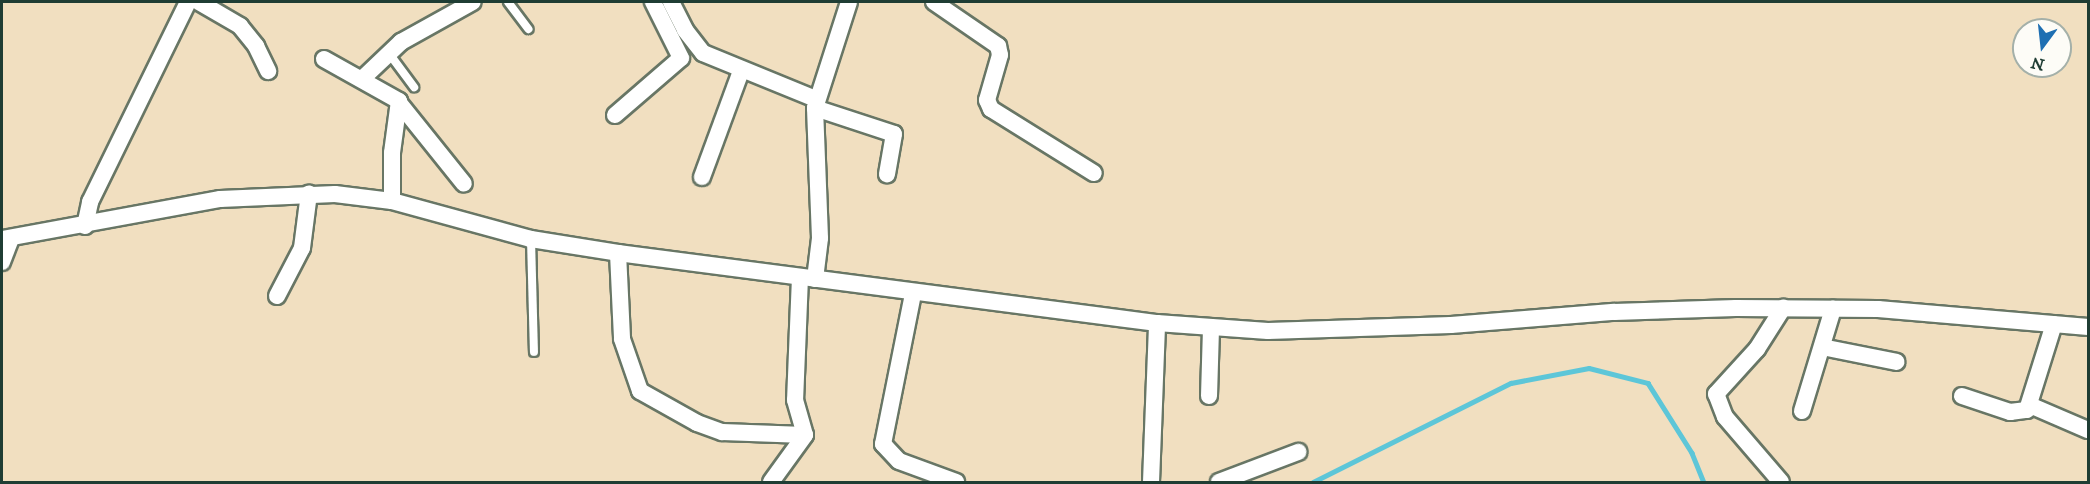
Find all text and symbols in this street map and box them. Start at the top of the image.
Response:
north arrow [2012,18,2072,78]
text: N [2029,52,2047,75]

